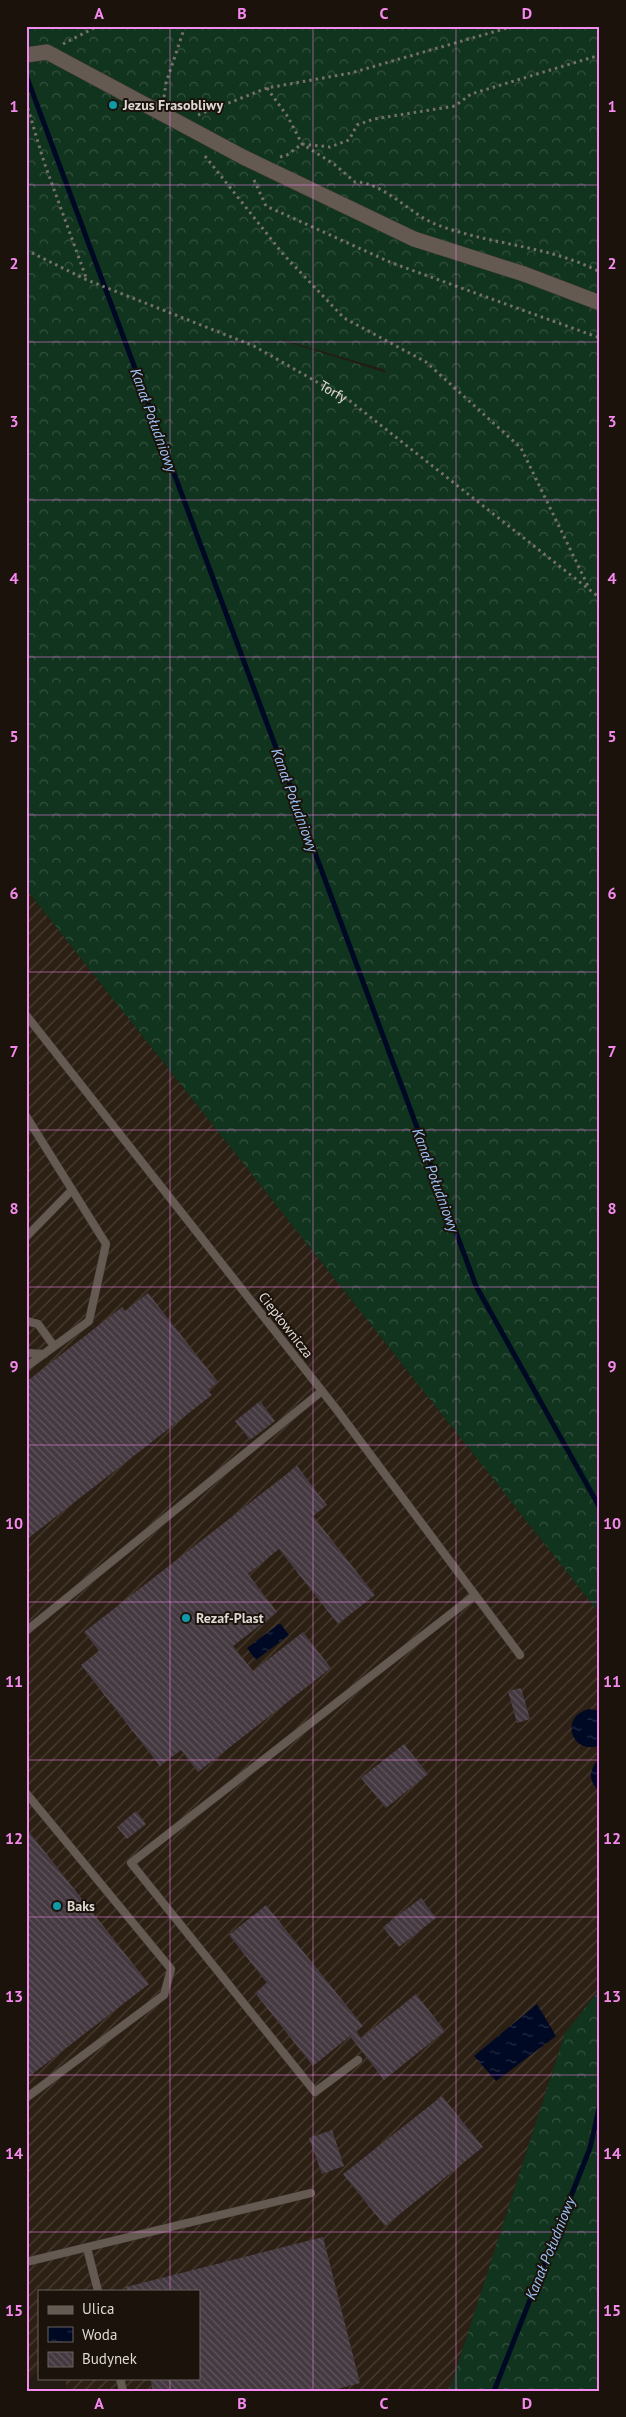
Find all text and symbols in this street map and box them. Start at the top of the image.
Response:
text: A [94,3,104,23]
text: B [237,3,247,23]
text: C [380,3,389,23]
text: D [522,3,532,23]
text: 1 [9,96,19,116]
place label: Jezus Frasobliwy [122,96,223,114]
text: 1 [607,96,617,116]
marker: Jezus Frasobliwy [107,99,119,111]
text: 2 [9,253,19,273]
text: 2 [607,253,617,273]
water label: Kanał Południowy [126,365,182,476]
street label: Torfy [316,376,351,407]
text: 3 [9,411,19,431]
text: 3 [607,411,617,431]
text: 4 [9,568,19,588]
text: 4 [607,568,617,588]
text: 5 [9,726,19,746]
text: 5 [607,726,617,746]
water label: Kanał Południowy [267,745,323,856]
text: 6 [9,883,19,903]
text: 6 [607,883,617,903]
text: 7 [9,1041,19,1061]
text: 7 [607,1041,617,1061]
water label: Kanał Południowy [408,1125,464,1236]
text: 8 [9,1198,19,1218]
text: 8 [607,1198,617,1218]
street label: Ciepłownicza [255,1288,317,1362]
text: 9 [9,1356,19,1376]
text: 9 [607,1356,617,1376]
text: 10 [5,1513,23,1533]
text: 10 [603,1513,621,1533]
place label: Rezaf-Plast [196,1609,264,1627]
marker: Rezaf-Plast [180,1612,192,1624]
text: 11 [5,1671,23,1691]
text: 11 [603,1671,621,1691]
text: 12 [5,1828,23,1848]
text: 12 [603,1828,621,1848]
place label: Baks [67,1897,95,1915]
marker: Baks [51,1900,63,1912]
text: 13 [5,1986,23,2006]
text: 13 [603,1986,621,2006]
text: 14 [5,2143,23,2163]
text: 14 [603,2143,621,2163]
water label: Kanał Południowy [521,2192,580,2302]
legend [38,2290,200,2380]
text: Ulica [82,2299,114,2318]
text: 15 [5,2300,23,2320]
text: 15 [603,2300,621,2320]
text: Woda [82,2325,117,2344]
text: Budynek [82,2349,138,2368]
text: A [94,2393,104,2413]
text: B [237,2393,247,2413]
text: C [380,2393,389,2413]
text: D [522,2393,532,2413]

